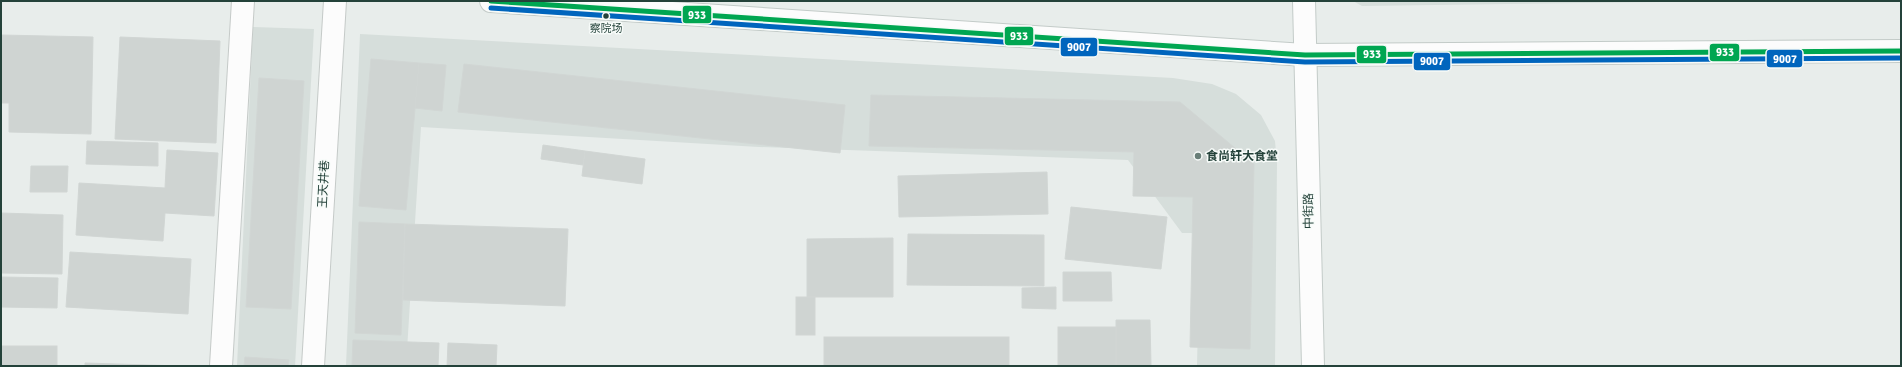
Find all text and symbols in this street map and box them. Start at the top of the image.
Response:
line badge: 933 [682,5,712,24]
text: 933 [688,9,706,22]
marker: 察院场 [601,11,611,21]
place label: 察院场 [590,22,623,35]
line badge: 933 [1004,26,1034,46]
text: 933 [1010,30,1028,43]
line badge: 9007 [1060,37,1098,57]
text: 9007 [1067,41,1091,54]
line badge: 933 [1709,43,1740,62]
line badge: 933 [1356,45,1387,64]
text: 933 [1716,46,1734,59]
text: 933 [1363,48,1381,61]
line badge: 9007 [1766,49,1803,68]
line badge: 9007 [1413,52,1451,71]
text: 9007 [1773,53,1797,66]
text: 9007 [1420,55,1444,68]
place label: 食尚轩大食堂 [1206,149,1278,164]
marker: 食尚轩大食堂 [1193,151,1203,161]
street label: 王天井巷 [315,160,333,208]
street label: 中街路 [1301,193,1317,229]

